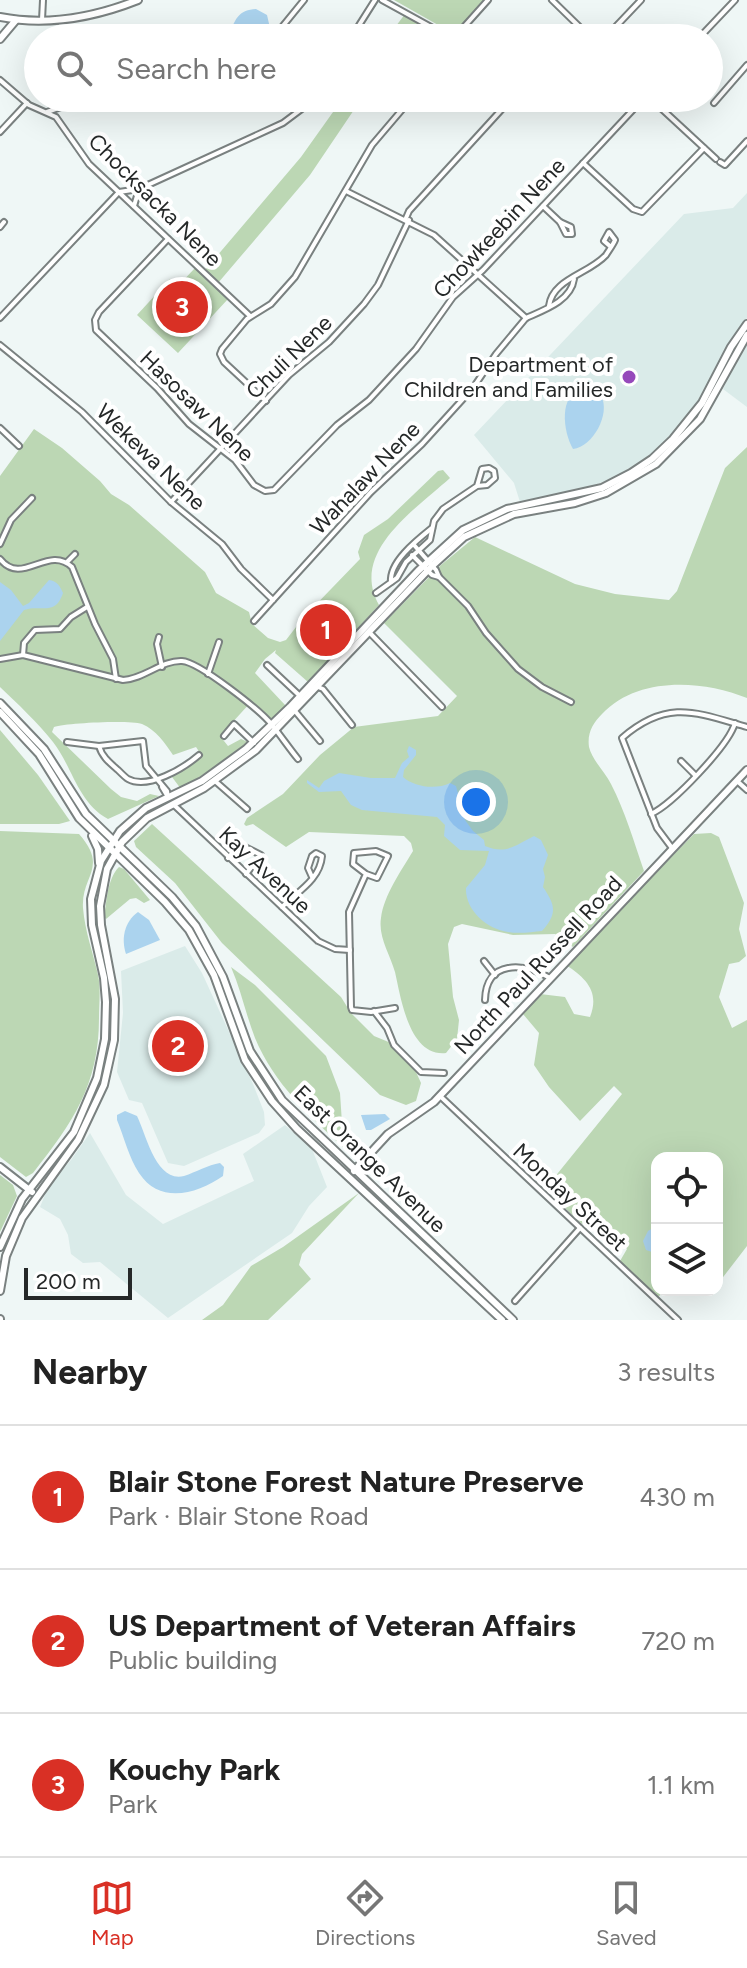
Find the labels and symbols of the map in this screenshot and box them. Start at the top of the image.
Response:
street label: Chocksacka Nene [83,128,227,272]
street label: Chowkeebin Nene [427,152,571,304]
pin: 3 [156,277,208,337]
street label: Chuli Nene [240,309,338,405]
street label: Hasosaw Nene [134,345,260,467]
place label: Department of Children and Families [404,351,614,403]
marker: Department of Children and Families [620,368,638,386]
street label: Wekewa Nene [91,398,211,516]
street label: Wahalaw Nene [304,416,426,540]
pin: 1 [300,600,352,660]
your location [456,782,496,822]
street label: Kay Avenue [213,821,317,919]
street label: North Paul Russell Road [448,870,628,1060]
pin: 2 [152,1016,204,1076]
street label: East Orange Avenue [288,1079,452,1239]
street label: Monday Street [507,1137,633,1257]
scale bar [24,1264,132,1300]

